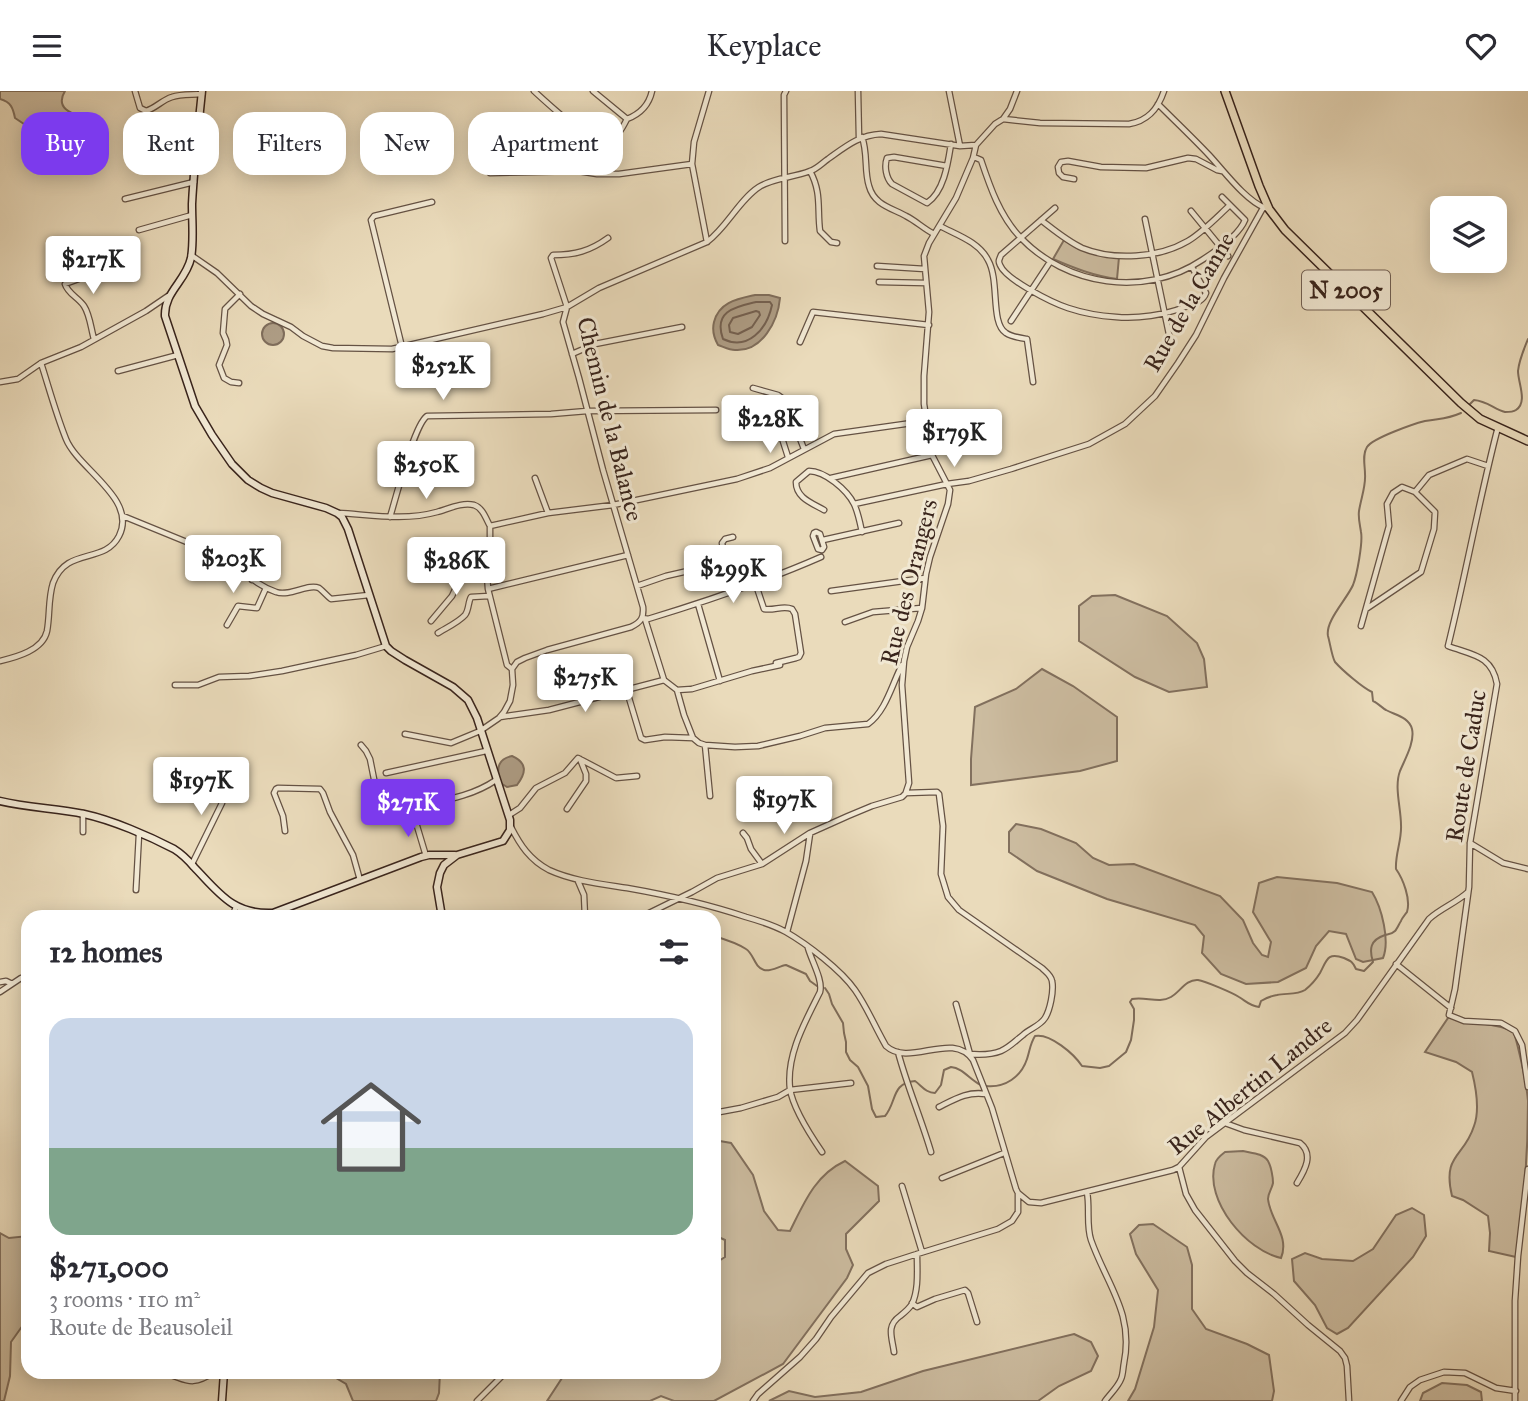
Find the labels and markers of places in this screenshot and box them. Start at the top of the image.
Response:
pin: $217K [44,237,142,296]
pin: $252K [394,343,492,402]
pin: $228K [721,395,819,455]
pin: $179K [905,409,1003,469]
pin: $250K [377,441,475,501]
pin: $203K [184,535,282,595]
pin: $286K [407,538,505,597]
pin: $299K [684,545,782,605]
pin: $275K [536,655,634,714]
pin: $197K [152,757,250,817]
pin: $197K [735,777,833,836]
pin: $271K [359,779,457,839]

